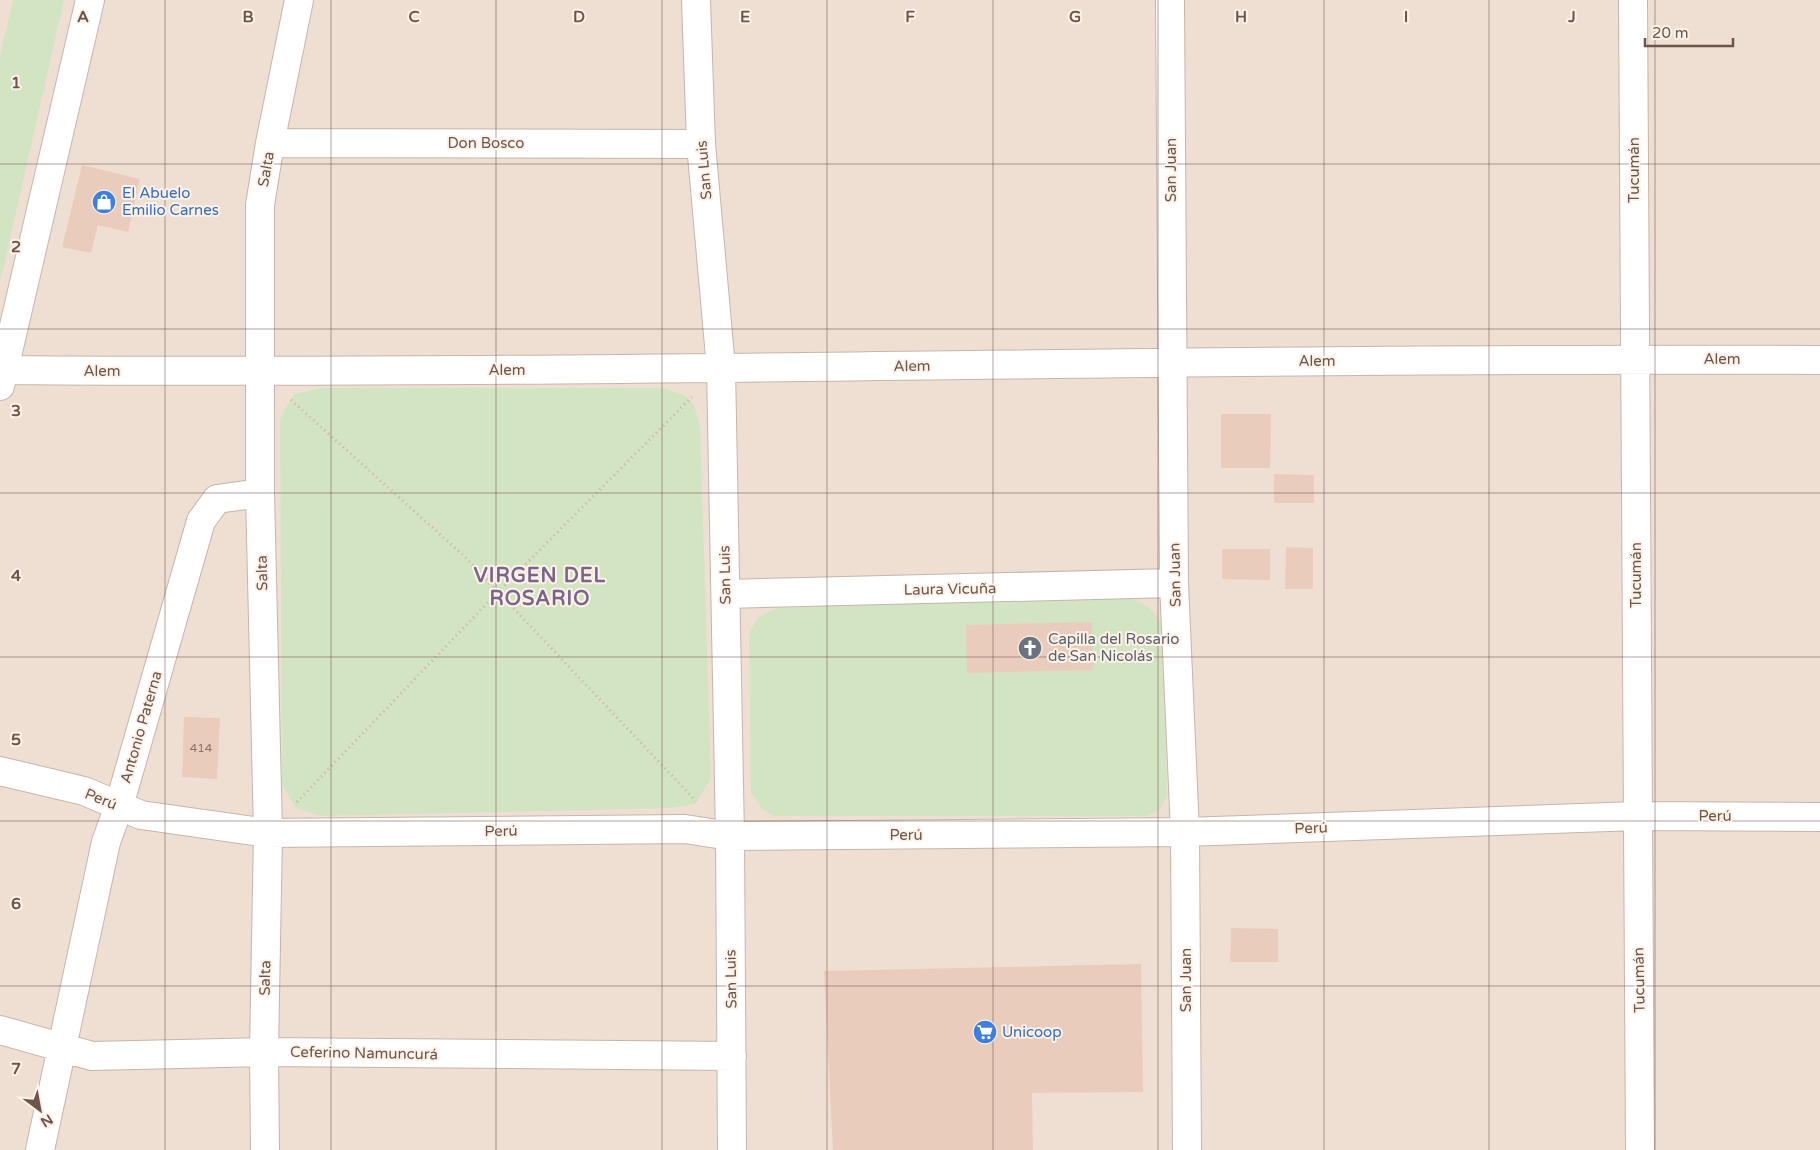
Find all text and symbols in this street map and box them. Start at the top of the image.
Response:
text: A [77,7,89,27]
text: B [242,7,254,27]
text: C [408,7,420,27]
text: D [573,7,585,27]
text: E [740,7,750,27]
text: F [905,7,915,27]
text: G [1069,7,1081,27]
text: H [1235,7,1247,27]
text: I [1404,7,1408,27]
text: J [1567,7,1576,27]
scale bar [1645,15,1732,47]
text: 20 m [1652,24,1689,42]
text: 1 [11,73,21,93]
street label: Don Bosco [448,134,524,152]
street label: Tucumán [1625,137,1643,203]
street label: San Juan [1162,138,1180,202]
street label: San Luis [692,140,716,200]
street label: Salta [254,150,278,188]
place label: El Abuelo Emilio Carnes [122,184,219,219]
shop icon: El Abuelo Emilio Carnes [91,189,117,215]
text: 2 [11,237,21,257]
street label: Alem [1703,350,1741,368]
street label: Alem [1298,352,1336,370]
street label: Alem [893,357,931,375]
street label: Alem [488,361,526,379]
street label: Alem [83,362,121,380]
text: 3 [11,401,21,421]
street label: Tucumán [1627,542,1645,608]
street label: San Juan [1165,543,1185,607]
street label: San Luis [715,545,735,605]
street label: Salta [253,555,271,591]
district label: VIRGEN DEL ROSARIO [474,564,606,611]
text: 4 [11,566,21,586]
street label: Laura Vicuña [903,579,997,599]
place label: Capilla del Rosario de San Nicolás [1048,630,1179,665]
church icon: Capilla del Rosario de San Nicolás [1017,635,1043,661]
street label: Antonio Paterna [116,669,166,785]
text: 5 [11,730,21,750]
house number: 414 [190,741,213,755]
street label: Perú [82,784,120,814]
street label: Perú [1698,807,1732,825]
street label: Perú [1294,818,1328,838]
street label: Perú [484,822,518,840]
street label: Perú [889,826,923,844]
text: 6 [11,894,21,914]
street label: Tucumán [1629,947,1649,1013]
street label: San Juan [1177,948,1195,1012]
street label: San Luis [721,949,741,1009]
street label: Salta [256,960,274,996]
supermarket icon: Unicoop [972,1019,998,1045]
place label: Unicoop [1002,1023,1062,1041]
street label: Ceferino Namuncurá [290,1043,438,1063]
text: 7 [11,1059,21,1079]
north arrow [15,1085,65,1135]
text: N [37,1110,56,1131]

